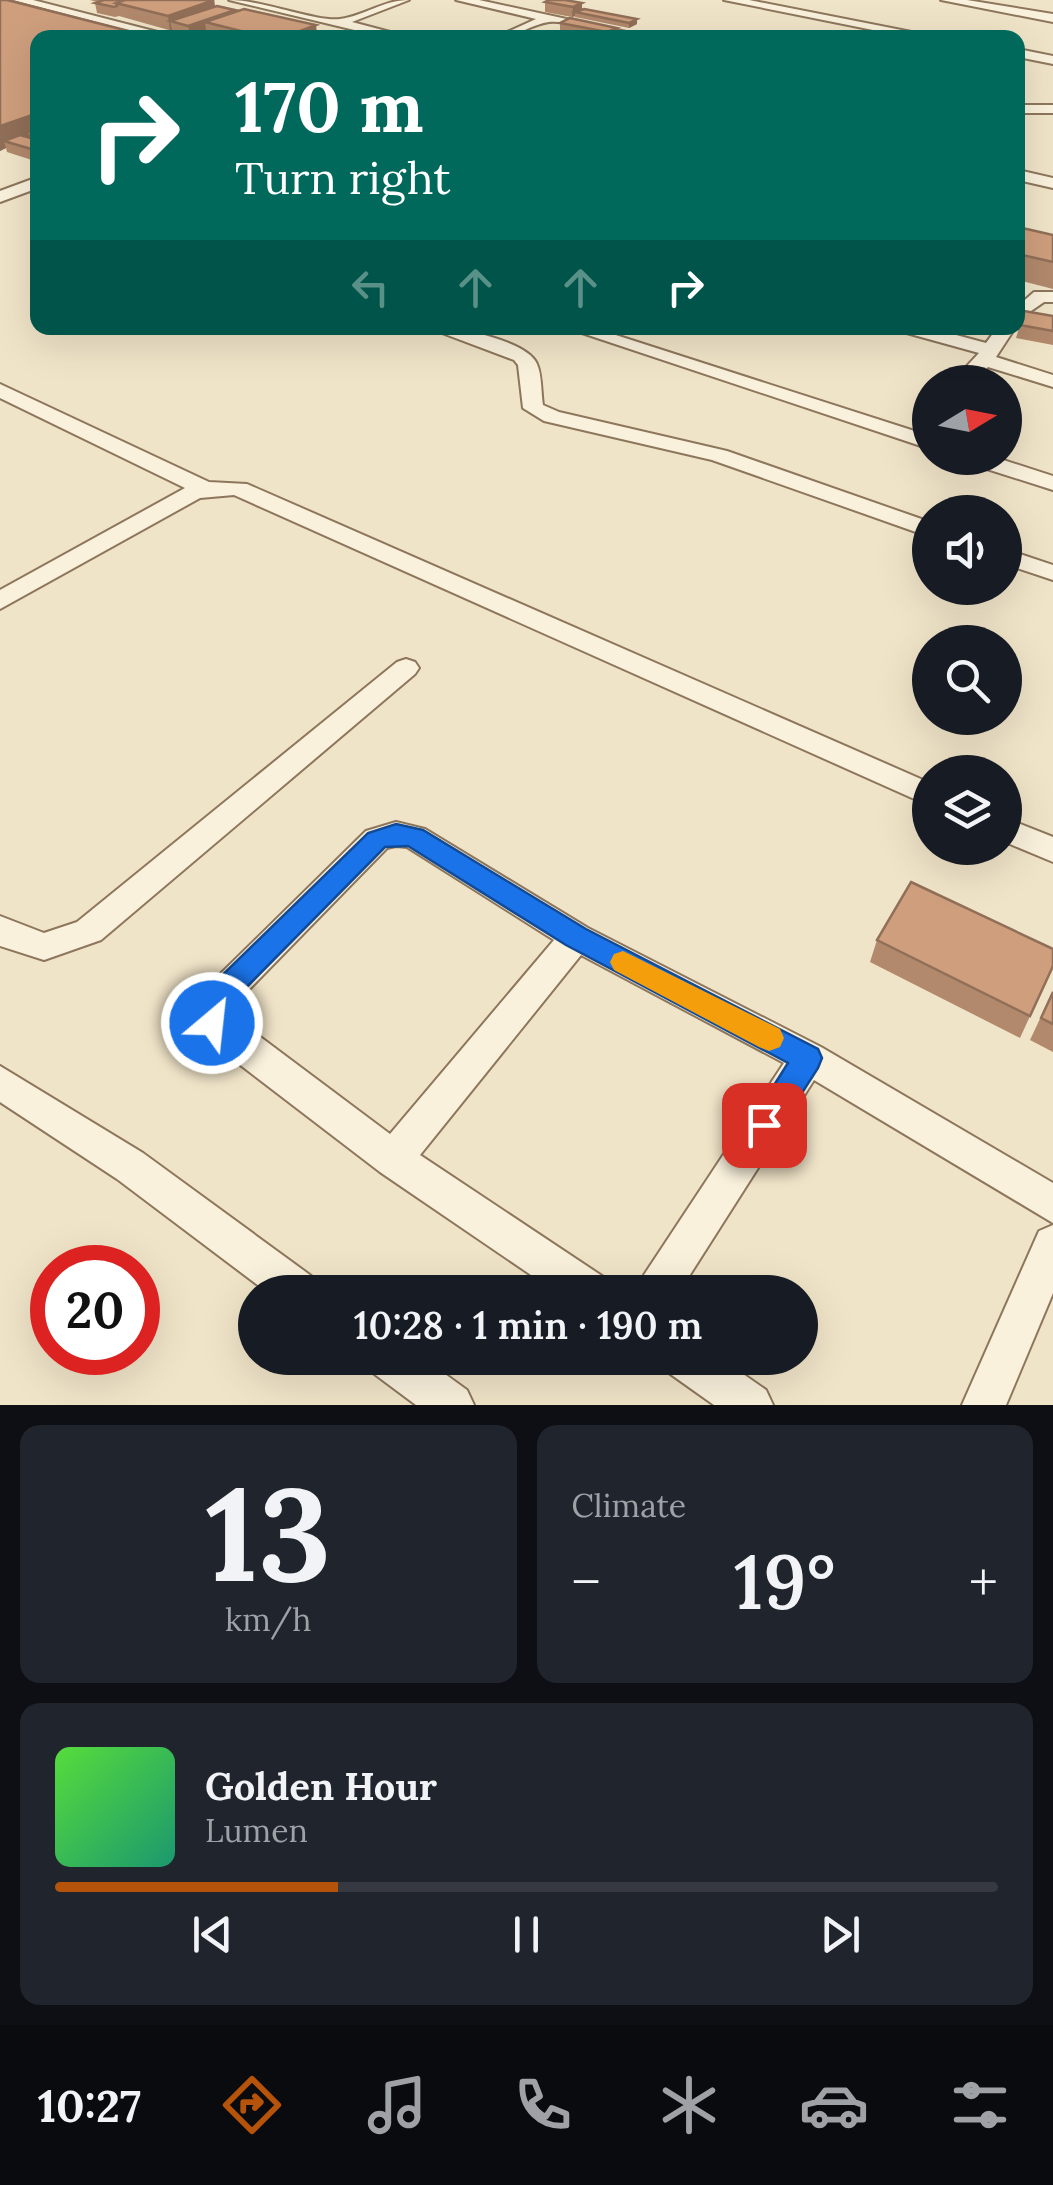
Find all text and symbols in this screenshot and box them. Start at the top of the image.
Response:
text: 170 m [235,62,424,151]
icon: right [70,70,200,200]
text: Turn right [235,149,451,206]
icon: left [343,260,398,315]
icon: ahead [448,260,503,315]
icon: ahead [553,260,608,315]
icon: right [658,260,713,315]
north arrow [912,365,1022,475]
map controls [912,365,1022,865]
button: sound [912,495,1022,605]
button: search [912,625,1022,735]
button: layers [912,755,1022,865]
position arrow [160,971,264,1075]
pin [722,1083,807,1168]
icon: arrive [737,1098,792,1153]
speed limit sign: 20 [30,1245,160,1375]
text: 10:28 · 1 min · 190 m [354,1301,702,1349]
text: 13 [205,1450,331,1617]
text: Climate [572,1485,686,1526]
text: 19° [734,1534,836,1630]
text: − [572,1547,601,1617]
text: + [969,1547,998,1617]
text: km/h [225,1599,311,1640]
text: Golden Hour [205,1762,437,1810]
text: Lumen [205,1810,308,1851]
icon: previous [185,1907,240,1962]
icon: pause [499,1907,554,1962]
icon: next [813,1907,868,1962]
icon: directions [217,2070,287,2140]
icon: music [362,2070,432,2140]
icon: phone [508,2070,578,2140]
icon: climate [654,2070,724,2140]
icon: car [799,2070,869,2140]
icon: filters [945,2070,1015,2140]
text: 10:27 [38,2077,141,2134]

